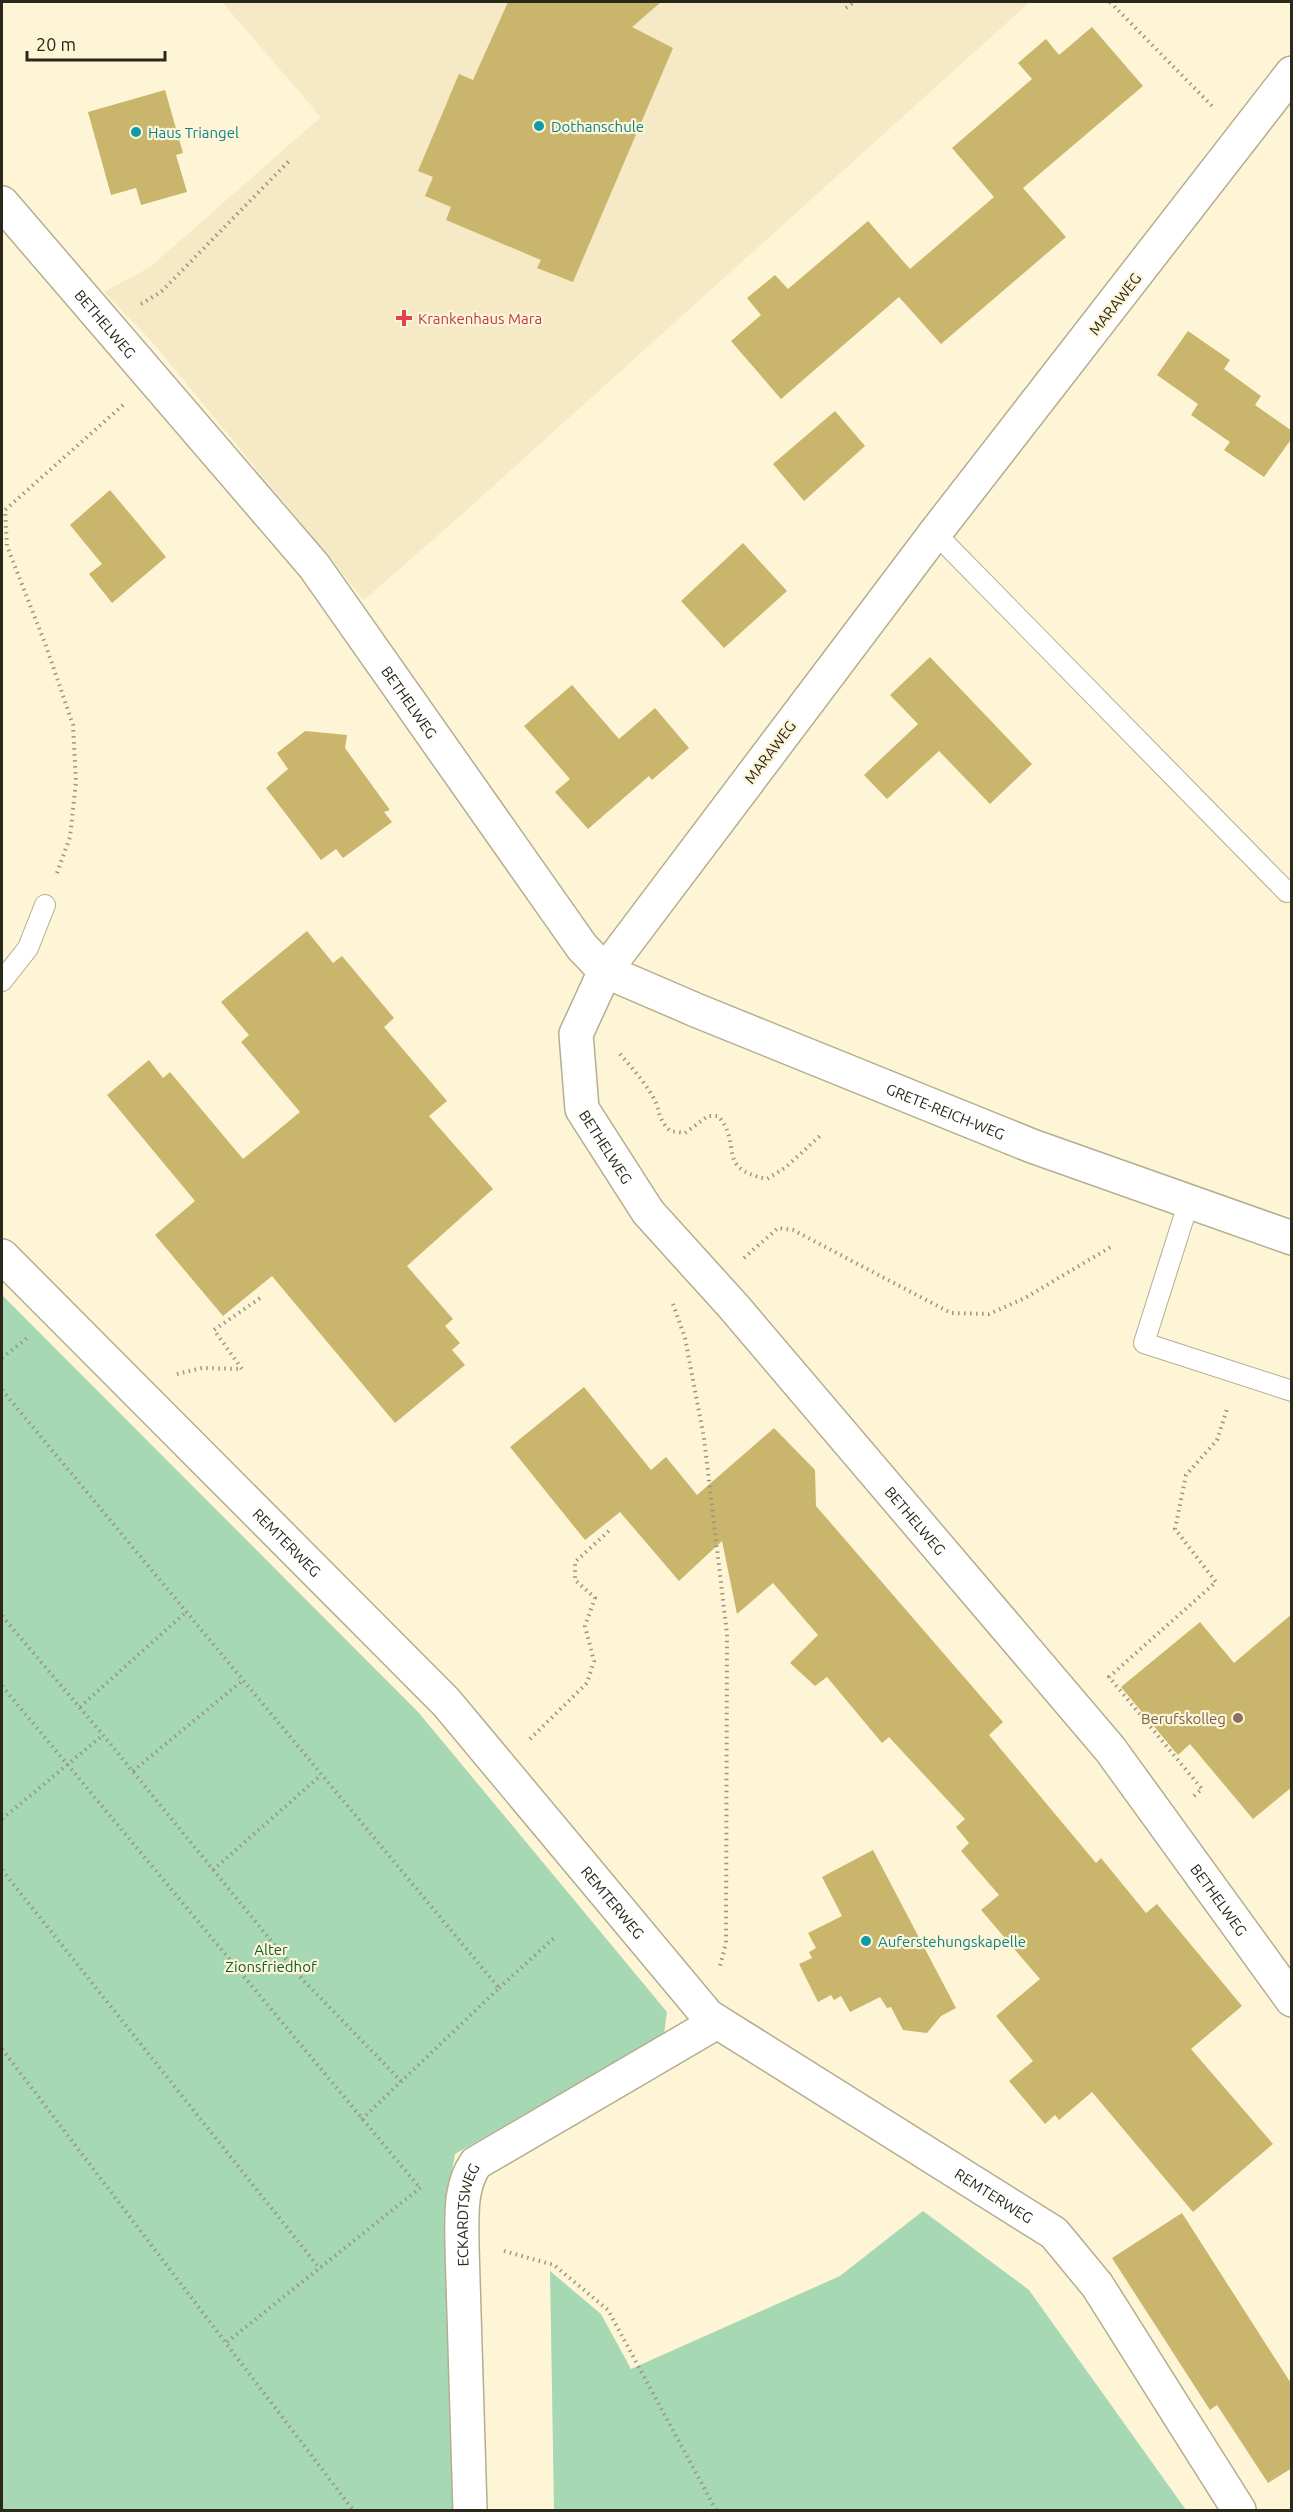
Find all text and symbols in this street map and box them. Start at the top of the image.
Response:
scale bar [27,24,165,62]
text: 20 m [36,34,76,54]
place label: Dothanschule [551,118,644,135]
marker: Dothanschule [532,119,546,133]
place label: Haus Triangel [148,124,239,141]
marker: Haus Triangel [129,125,143,139]
street label: MARAWEG [1085,270,1145,338]
street label: BETHELWEG [72,286,140,361]
marker: Krankenhaus Mara [395,309,413,327]
place label: Krankenhaus Mara [418,310,542,327]
street label: BETHELWEG [378,663,441,741]
street label: MARAWEG [741,717,799,787]
street label: GRETE-REICH-WEG [884,1079,1007,1143]
street label: BETHELWEG [576,1107,636,1187]
street label: BETHELWEG [882,1483,949,1558]
street label: REMTERWEG [250,1505,324,1580]
place label: Berufskolleg [1141,1710,1226,1727]
marker: Berufskolleg [1231,1711,1245,1725]
street label: BETHELWEG [1188,1860,1251,1939]
street label: REMTERWEG [578,1863,648,1942]
place label: Auferstehungskapelle [878,1933,1026,1950]
marker: Auferstehungskapelle [859,1934,873,1948]
park label: Alter Zionsfriedhof [225,1941,317,1975]
street label: ECKARDTSWEG [453,2160,482,2267]
street label: REMTERWEG [952,2165,1036,2226]

